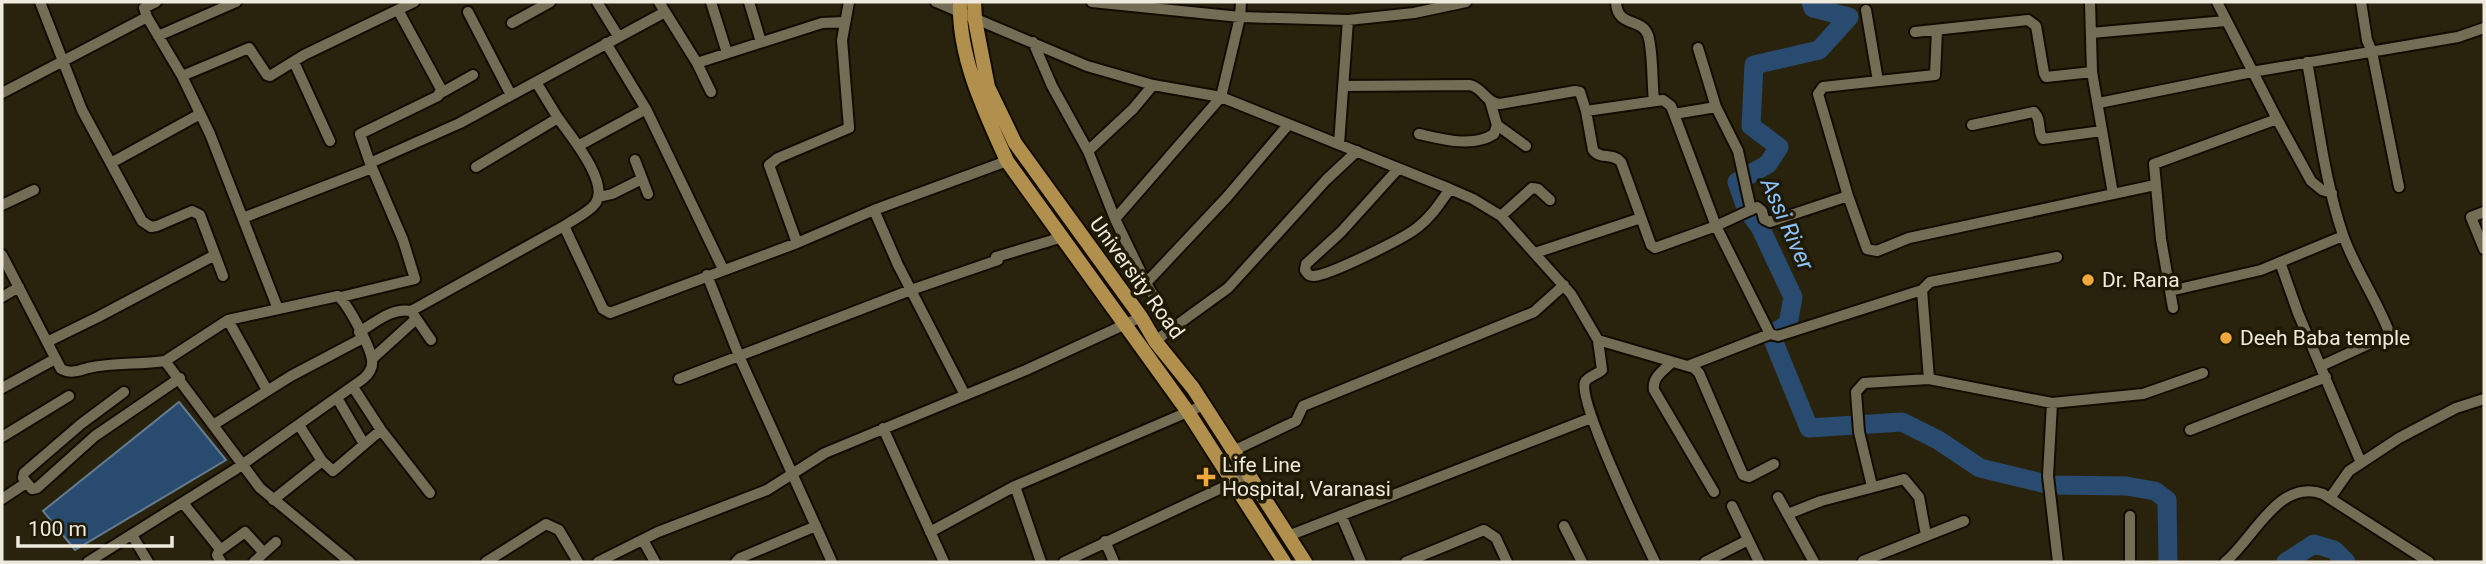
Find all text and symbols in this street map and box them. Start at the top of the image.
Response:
water label: Assi River [1754,173,1820,276]
street label: University Road [1085,212,1189,344]
place label: Dr. Rana [2102,268,2180,292]
marker: Dr. Rana [2080,272,2096,288]
place label: Deeh Baba temple [2240,326,2410,350]
marker: Deeh Baba temple [2218,330,2234,346]
place label: Life Line Hospital, Varanasi [1222,453,1391,501]
marker: Life Line Hospital, Varanasi [1196,467,1216,487]
scale bar [18,504,172,548]
text: 100 m [28,517,87,541]

